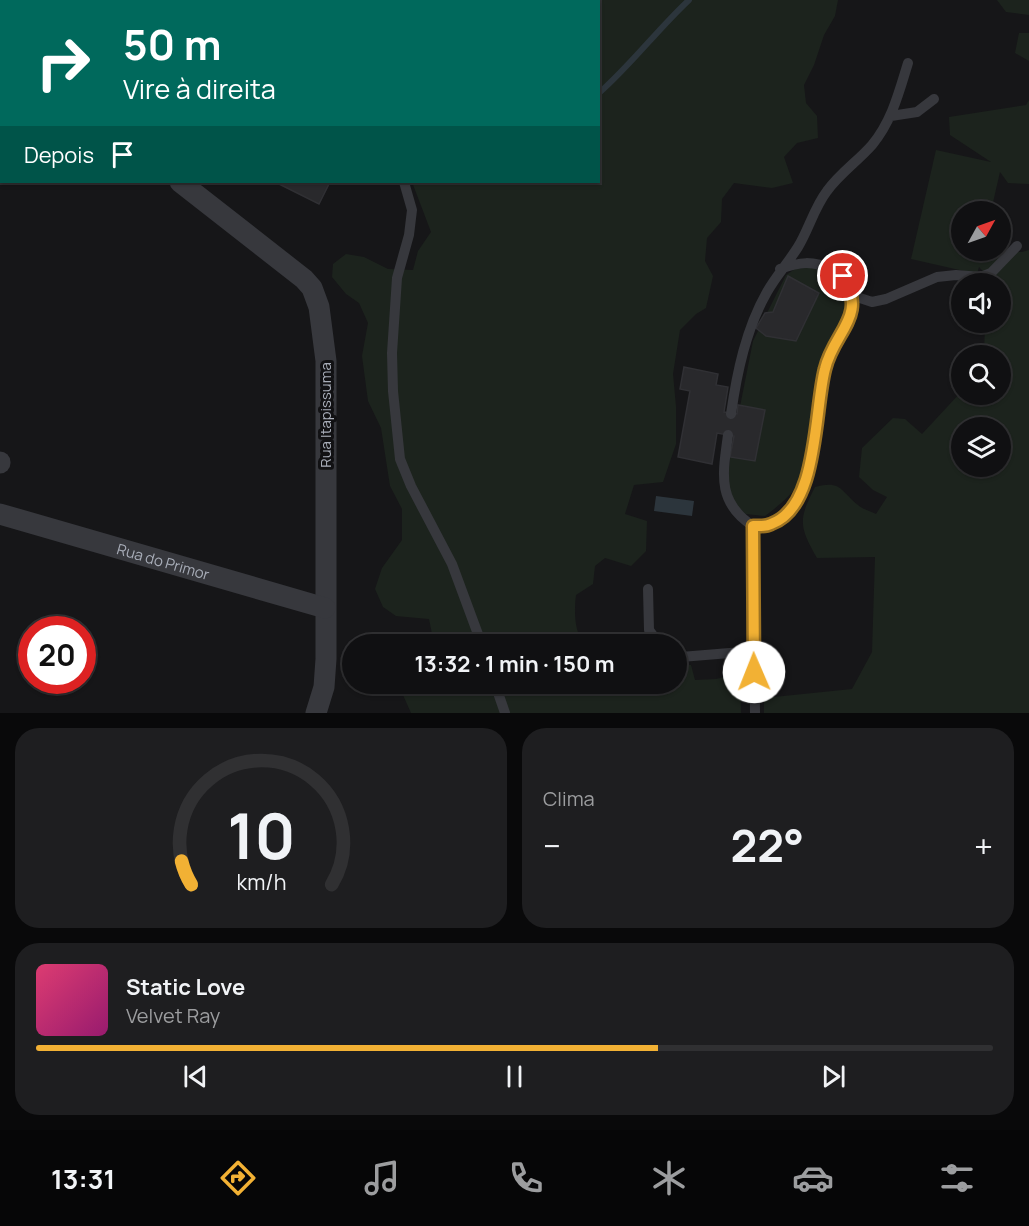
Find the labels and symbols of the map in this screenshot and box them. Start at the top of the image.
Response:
north arrow [951,201,1011,261]
pin [817,250,868,301]
street label: Rua Itapissuma [315,362,336,468]
street label: Rua do Primor [115,538,213,585]
speed limit sign: 20 [18,616,96,694]
position arrow [722,640,786,704]

